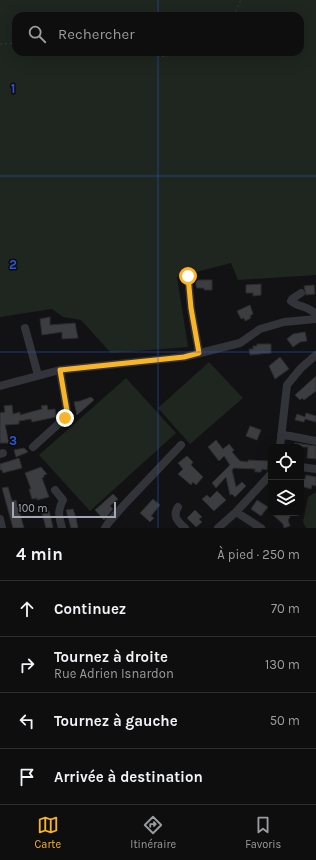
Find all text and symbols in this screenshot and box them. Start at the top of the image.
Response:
search box [12,12,304,56]
icon: search [26,23,48,45]
text: Rechercher [58,25,135,43]
text: 1 [11,81,15,96]
text: 2 [9,257,17,272]
route start [179,267,197,285]
route end [56,409,74,427]
text: 3 [9,433,17,448]
map controls [268,444,304,516]
button: locate [268,444,304,480]
button: layers [268,480,304,516]
scale bar [12,500,116,519]
text: 100 m [18,502,48,515]
text: 4 min [16,544,63,564]
text: À pied · 250 m [217,547,300,562]
icon: ahead [16,598,38,620]
text: Continuez [54,600,126,618]
text: 70 m [271,601,300,616]
text: Tournez à droite [54,648,168,666]
icon: right [16,654,38,676]
text: 130 m [265,657,300,672]
text: Rue Adrien Isnardon [54,666,174,681]
icon: left [16,710,38,732]
text: Tournez à gauche [54,712,178,730]
text: 50 m [270,713,300,728]
icon: arrive [16,766,38,788]
text: Arrivée à destination [54,768,203,786]
tab: Carte [35,814,61,851]
tab: Itinéraire [130,814,176,851]
tab: Favoris [245,814,281,851]

